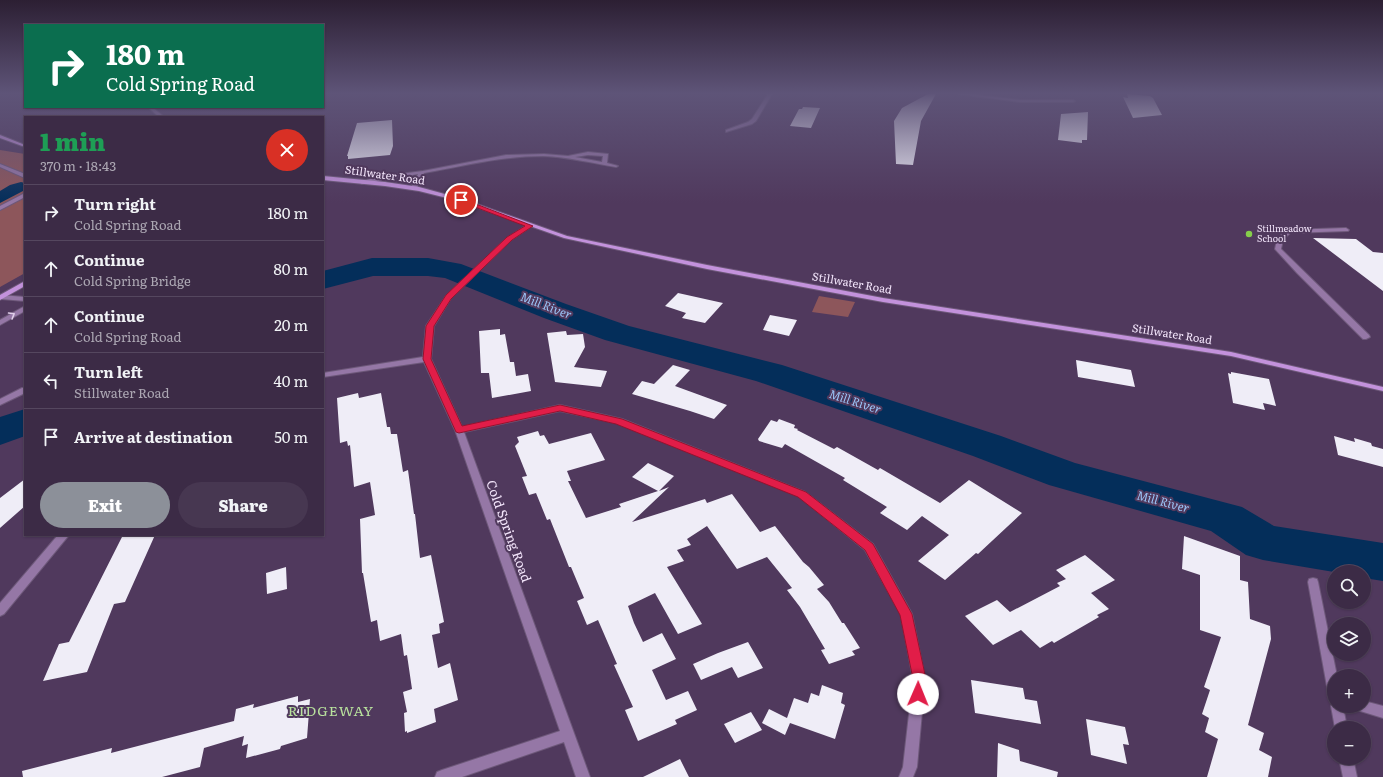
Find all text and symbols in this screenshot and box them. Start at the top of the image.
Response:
text: 180 m [106,32,185,74]
icon: right [40,40,92,92]
text: Cold Spring Road [106,70,255,97]
text: 1 min [40,123,105,158]
button: close [266,129,308,171]
text: 370 m · 18:43 [40,156,116,175]
street label: Stillwater Road [344,160,427,188]
pin [444,183,478,217]
icon: arrive [450,189,472,211]
text: Turn right [74,192,156,215]
text: 180 m [267,201,308,224]
icon: right [40,202,62,224]
text: Cold Spring Road [74,215,181,234]
place label: Stillmeadow School [1257,221,1312,245]
marker: Stillmeadow School [1244,229,1254,239]
text: Continue [74,248,144,271]
text: 80 m [274,257,308,280]
icon: ahead [40,258,62,280]
street label: Stillwater Road [811,267,894,297]
text: Cold Spring Bridge [74,271,191,290]
water label: Mill River [518,287,575,323]
text: Continue [74,304,144,327]
one-way arrow [8,313,15,320]
text: 20 m [274,313,308,336]
icon: ahead [40,314,62,336]
street label: Stillwater Road [1131,319,1214,347]
text: Cold Spring Road [74,327,181,346]
text: Turn left [74,360,143,383]
text: 40 m [274,369,308,392]
icon: left [40,370,62,392]
text: Stillwater Road [74,383,170,402]
water label: Mill River [827,384,884,418]
text: Arrive at destination [74,425,233,448]
text: 50 m [274,425,308,448]
icon: arrive [40,426,62,448]
street label: Cold Spring Road [482,477,537,585]
button: Exit [40,482,170,528]
button: Share [178,482,308,528]
water label: Mill River [1135,485,1192,517]
map controls [1327,565,1371,765]
button: search [1327,565,1371,609]
button: layers [1327,617,1371,661]
button: + [1327,669,1371,713]
position arrow [897,673,939,715]
district label: RIDGEWAY [288,700,374,720]
button: − [1327,721,1371,765]

